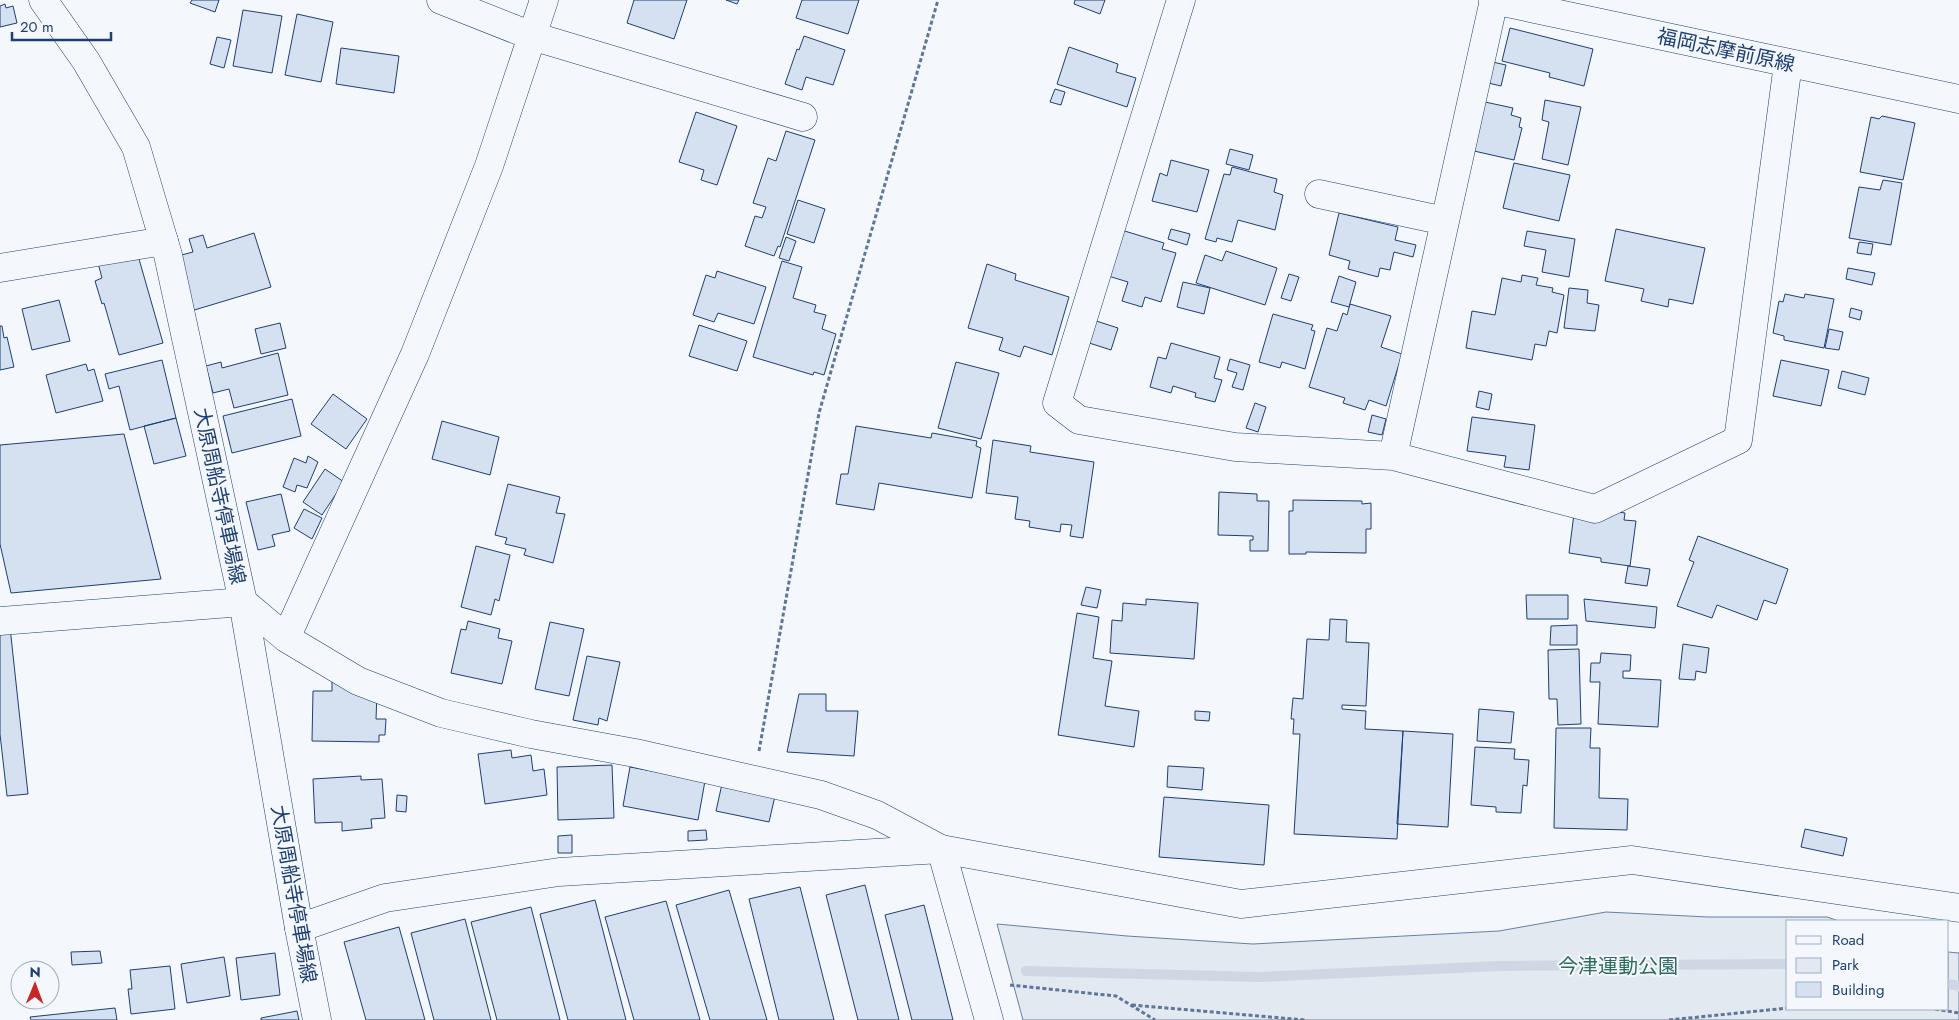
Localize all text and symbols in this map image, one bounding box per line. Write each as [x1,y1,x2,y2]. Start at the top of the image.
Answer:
scale bar [12,10,111,42]
text: 20 m [20,16,54,38]
street label: 福岡志摩前原線 [1654,22,1797,79]
street label: 大原周船寺停車場線 [187,405,252,587]
street label: 大原周船寺停車場線 [264,803,323,985]
legend [1786,920,1949,1010]
text: Road [1832,929,1864,951]
park label: 今津運動公園 [1558,952,1678,981]
text: Park [1832,954,1859,976]
north arrow [10,960,60,1010]
text: N [29,962,41,982]
text: Building [1832,979,1884,1001]

